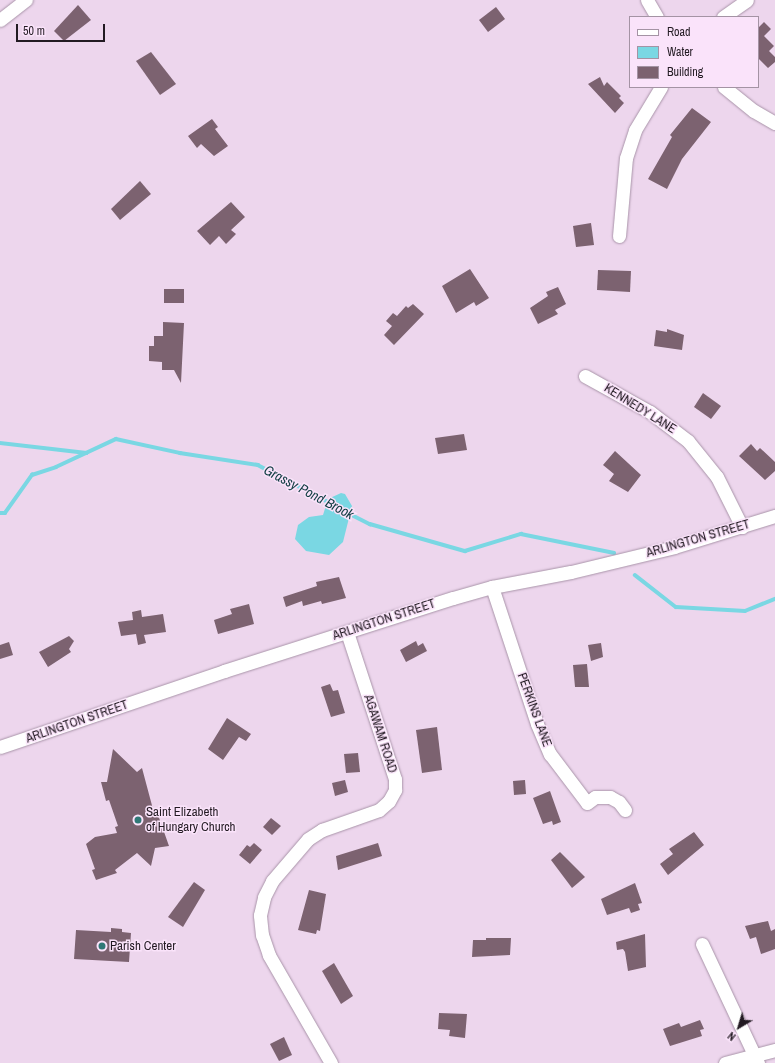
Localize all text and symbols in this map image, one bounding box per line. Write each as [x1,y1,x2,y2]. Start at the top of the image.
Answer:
scale bar [18,16,107,42]
legend [629,16,759,88]
text: 50 m [23,23,45,39]
text: Road [667,24,691,40]
text: Water [667,44,693,60]
text: Building [667,64,703,80]
street label: KENNEDY LANE [601,381,679,437]
water label: Grassy Pond Brook [261,461,357,523]
street label: ARLINGTON STREET [644,517,752,561]
street label: ARLINGTON STREET [331,596,437,644]
street label: PERKINS LANE [513,671,555,749]
street label: AGAWAM ROAD [360,693,400,775]
street label: ARLINGTON STREET [24,697,130,747]
place label: Saint Elizabeth of Hungary Church [146,805,235,836]
marker: Saint Elizabeth of Hungary Church [133,815,143,825]
place label: Parish Center [110,938,176,954]
marker: Parish Center [97,941,107,951]
north arrow [719,1007,759,1047]
text: N [725,1029,738,1044]

